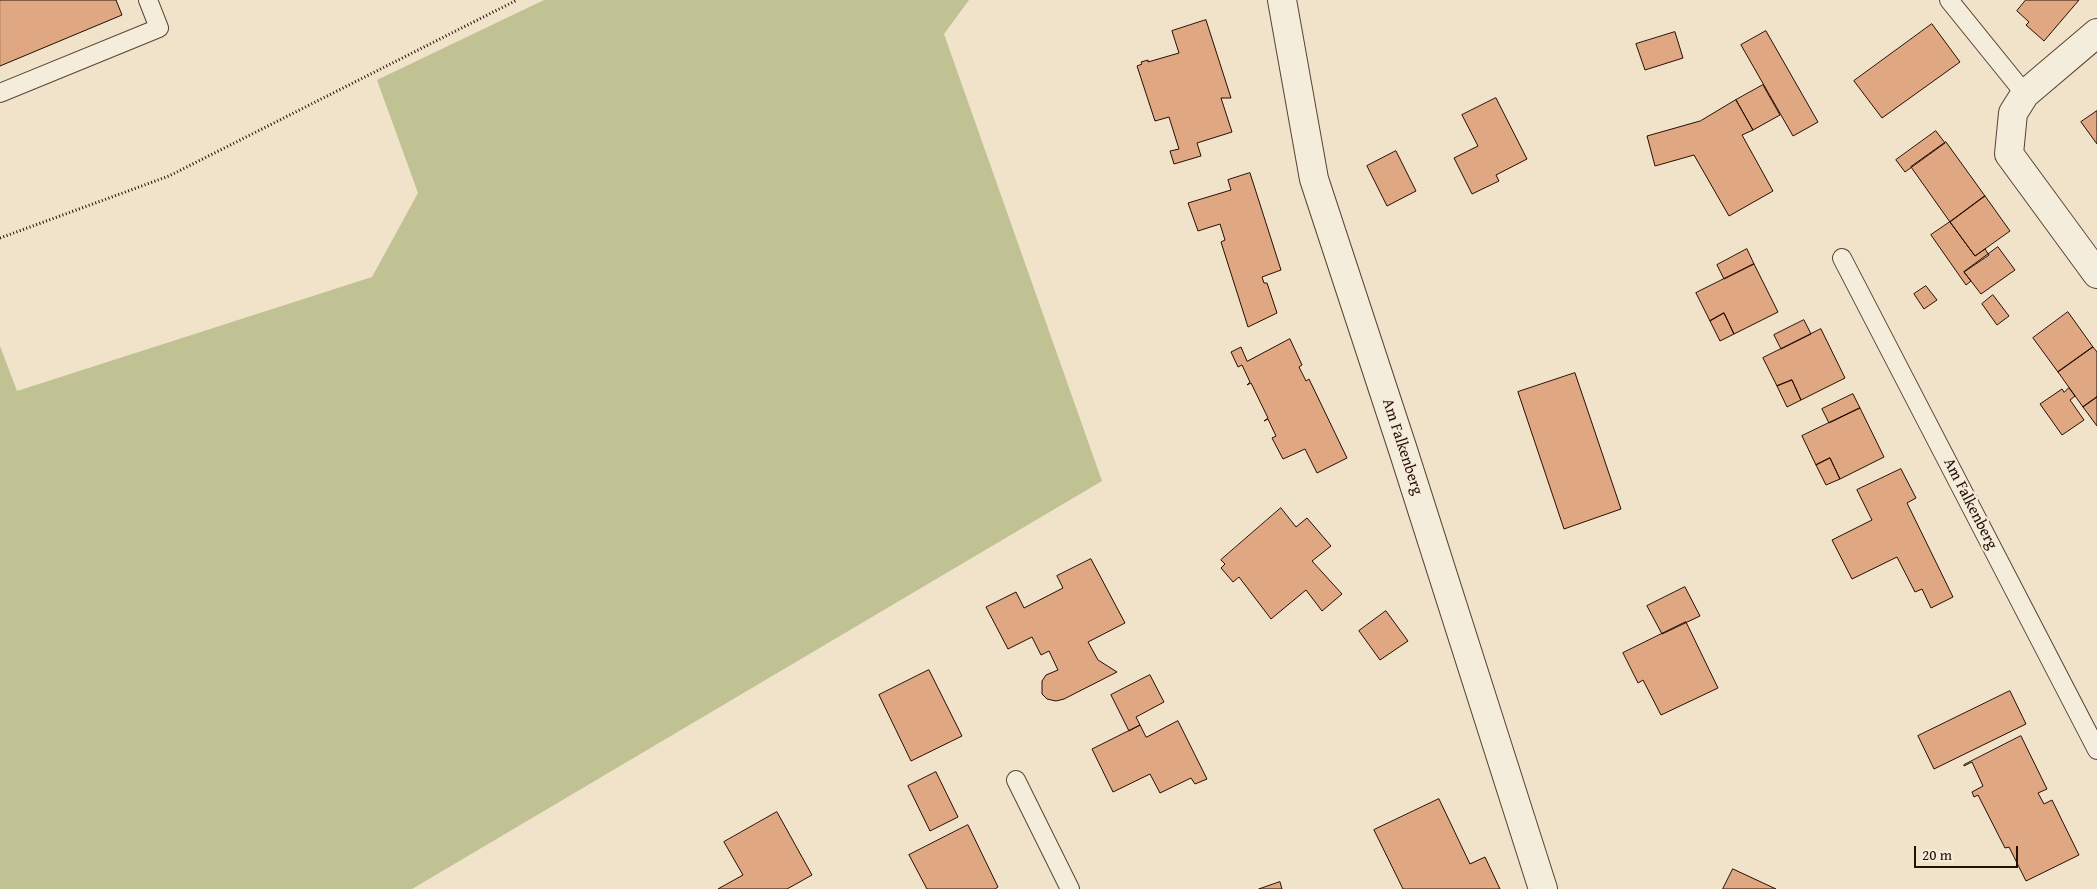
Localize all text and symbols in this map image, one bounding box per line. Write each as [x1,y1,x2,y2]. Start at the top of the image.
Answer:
street label: Am Falkenberg [1377,396,1427,498]
street label: Am Falkenberg [1939,455,2001,553]
scale bar [1917,836,2021,868]
text: 20 m [1922,844,1952,865]

